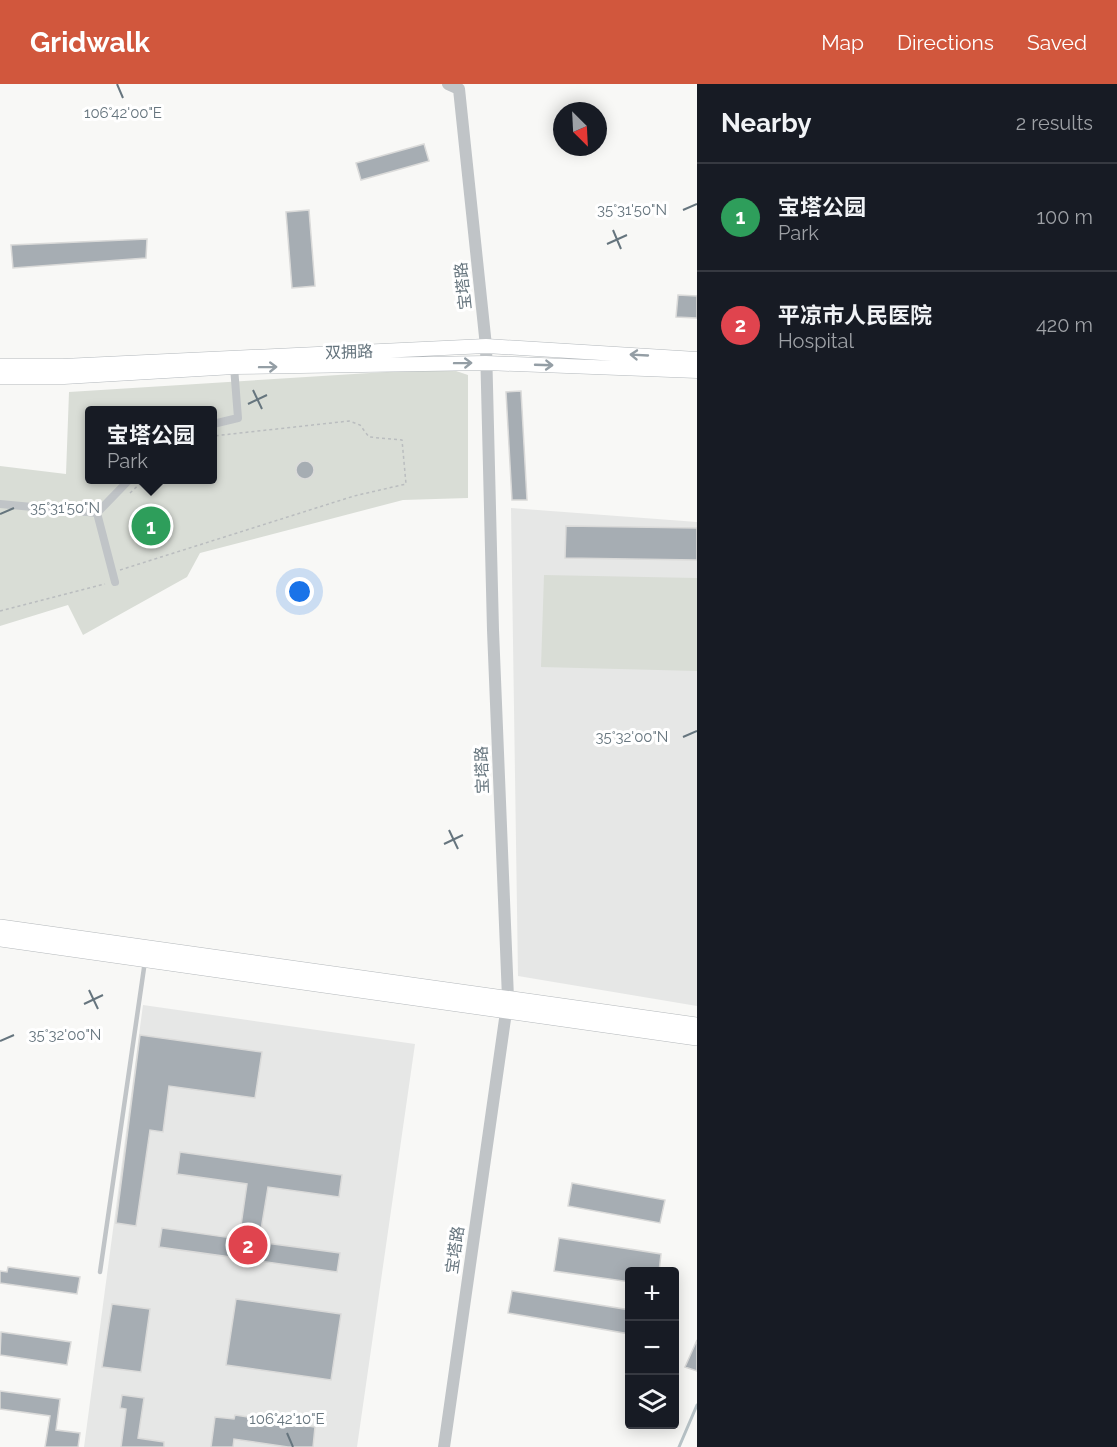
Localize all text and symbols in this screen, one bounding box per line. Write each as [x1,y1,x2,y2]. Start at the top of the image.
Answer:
text: Gridwalk [30,26,150,59]
text: Map [821,30,864,55]
text: Directions [897,30,994,55]
text: Saved [1027,30,1087,55]
north arrow [553,102,607,156]
text: 106°42'00"E [84,104,162,122]
text: Nearby [721,108,811,138]
text: 2 results [1016,111,1093,135]
text: 宝塔公园 [778,194,866,220]
text: 35°31'50"N [597,201,667,219]
text: 1 [736,205,745,229]
text: 100 m [1036,205,1093,229]
text: Park [778,221,819,245]
street label: 宝塔路 [451,261,475,311]
text: 平凉市人民医院 [778,302,932,328]
text: 2 [735,313,746,337]
text: 420 m [1036,313,1093,337]
text: Hospital [778,329,854,353]
street label: 双拥路 [325,342,373,362]
one-way arrow [629,350,649,361]
one-way arrow [453,358,473,369]
one-way arrow [534,360,554,371]
one-way arrow [258,361,278,373]
popup [85,406,217,484]
text: 宝塔公园 [107,422,195,448]
text: Park [107,449,148,473]
text: 35°31'50"N [30,499,100,517]
pin: 1 [132,504,170,548]
your location [285,577,314,606]
text: 35°32'00"N [596,728,668,746]
street label: 宝塔路 [472,746,492,794]
text: 35°32'00"N [29,1026,101,1044]
pin: 2 [228,1222,268,1268]
street label: 宝塔路 [442,1225,468,1275]
map controls [625,1267,679,1429]
button: + [625,1267,679,1321]
button: − [625,1321,679,1375]
button: layers [625,1375,679,1429]
text: 106°42'10"E [249,1410,325,1428]

